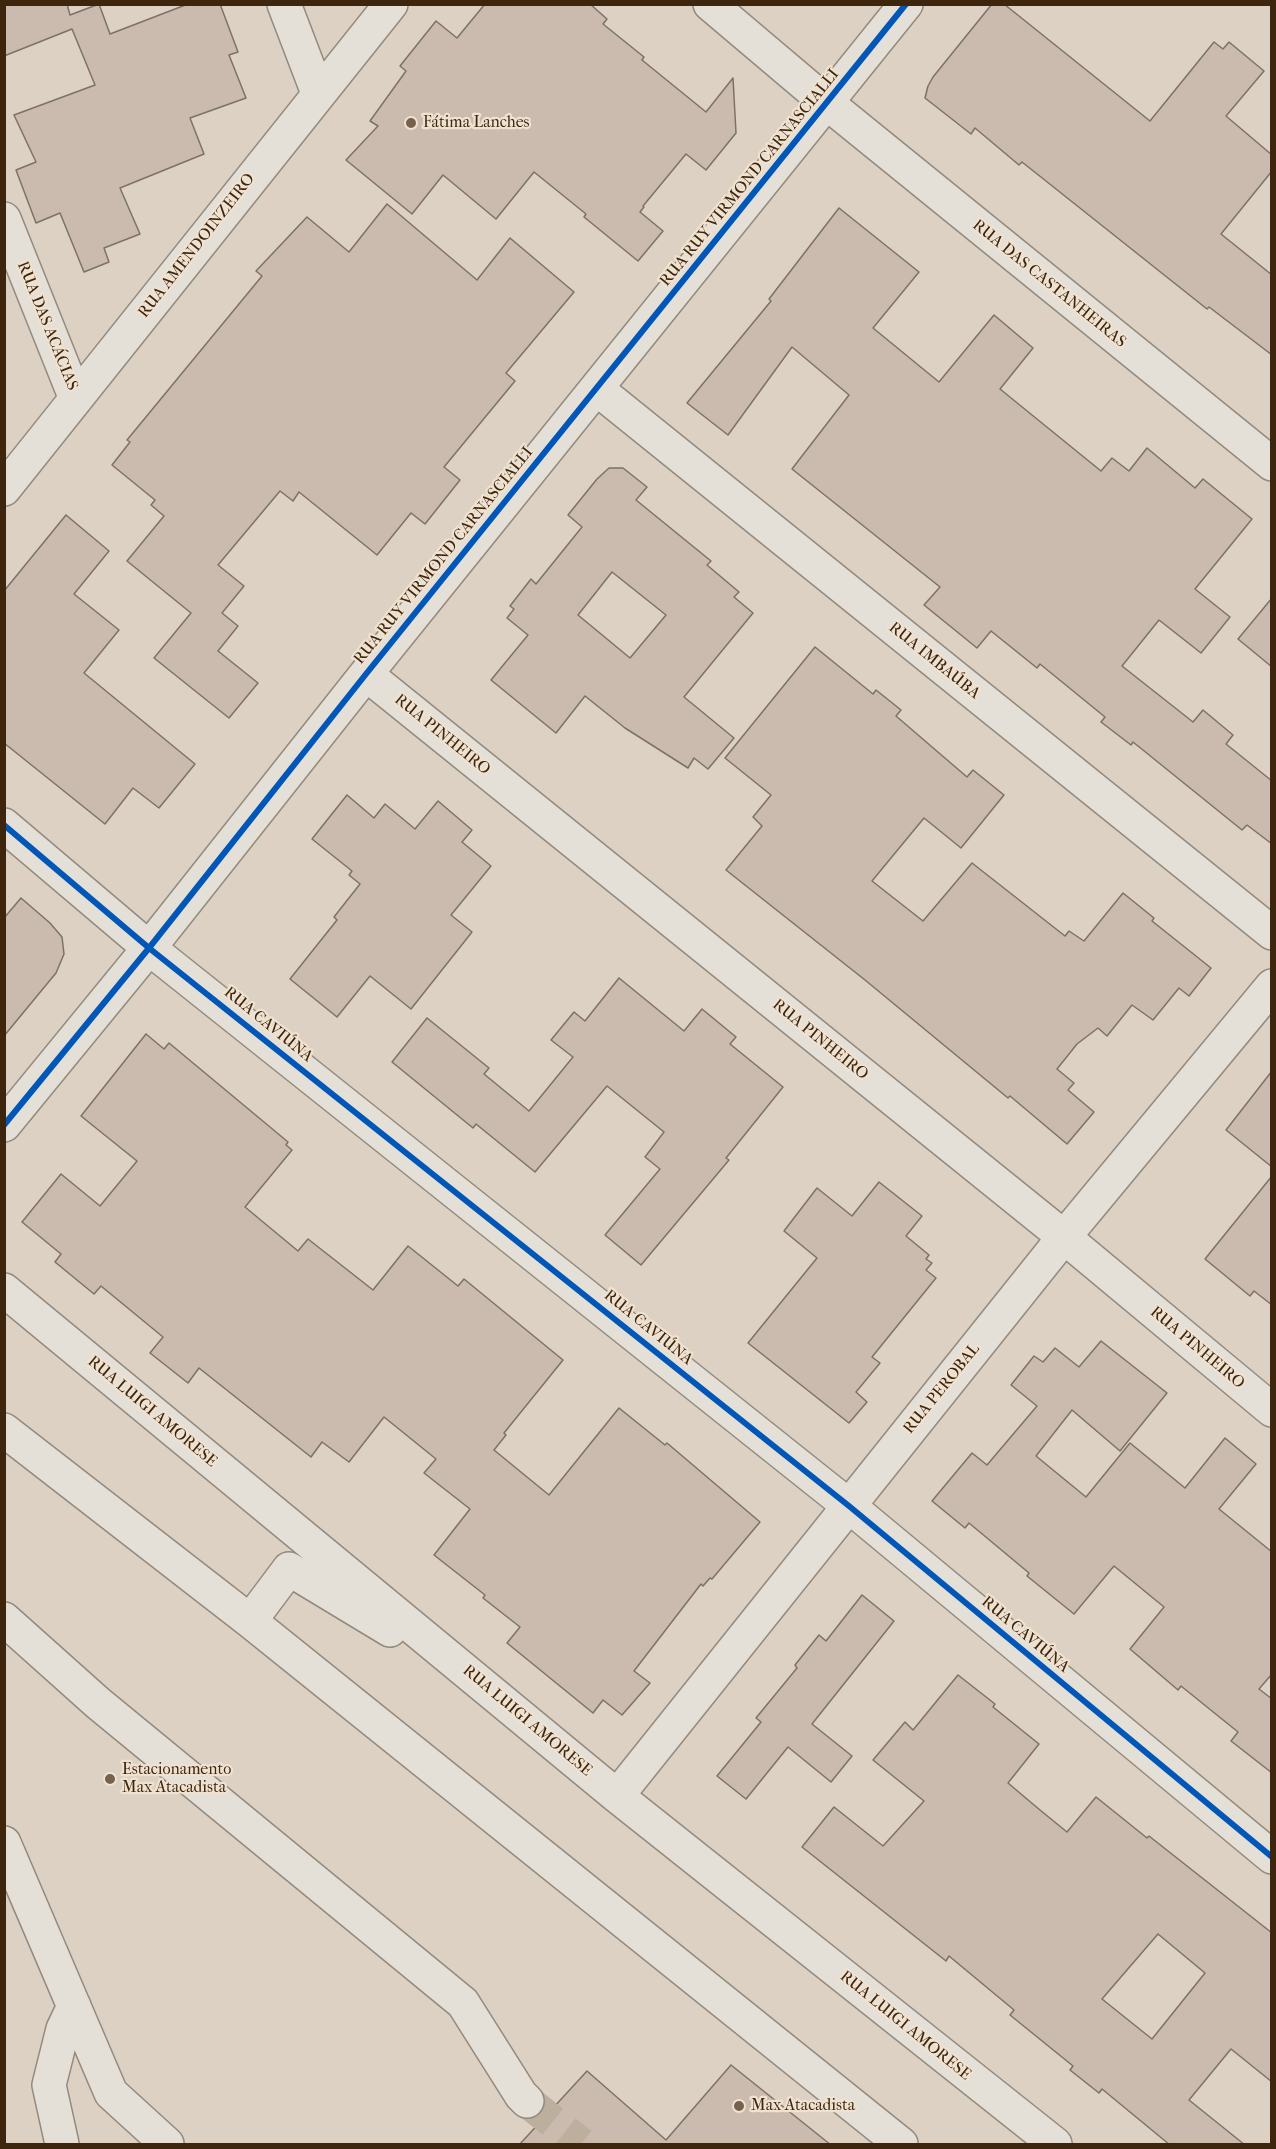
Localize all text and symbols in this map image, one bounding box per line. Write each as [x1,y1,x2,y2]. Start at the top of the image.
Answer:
street label: RUA RUY VIRMOND CARNASCIALLI [656,65,844,291]
place label: Fátima Lanches [423,113,529,133]
marker: Fátima Lanches [404,116,418,130]
street label: RUA AMENDOINZEIRO [135,170,259,322]
street label: RUA DAS CASTANHEIRAS [968,216,1130,352]
street label: RUA DAS ACÁCIAS [12,259,82,393]
street label: RUA RUY VIRMOND CARNASCIALLI [350,443,538,669]
street label: RUA IMBAÚBA [885,618,983,704]
street label: RUA PINHEIRO [390,691,494,779]
street label: RUA CAVIÚNA [220,983,316,1067]
street label: RUA PINHEIRO [768,996,872,1084]
street label: RUA CAVIÚNA [600,1286,696,1370]
street label: RUA PINHEIRO [1146,1303,1248,1393]
street label: RUA PEROBAL [900,1340,984,1438]
street label: RUA LUIGI AMORESE [83,1352,221,1472]
street label: RUA CAVIÚNA [977,1593,1073,1677]
street label: RUA LUIGI AMORESE [458,1661,596,1781]
place label: Estacionamento Max Atacadista [122,1760,231,1798]
marker: Estacionamento Max Atacadista [103,1772,117,1786]
street label: RUA LUIGI AMORESE [836,1967,974,2085]
place label: Max Atacadista [751,2096,855,2116]
marker: Max Atacadista [732,2099,746,2113]

